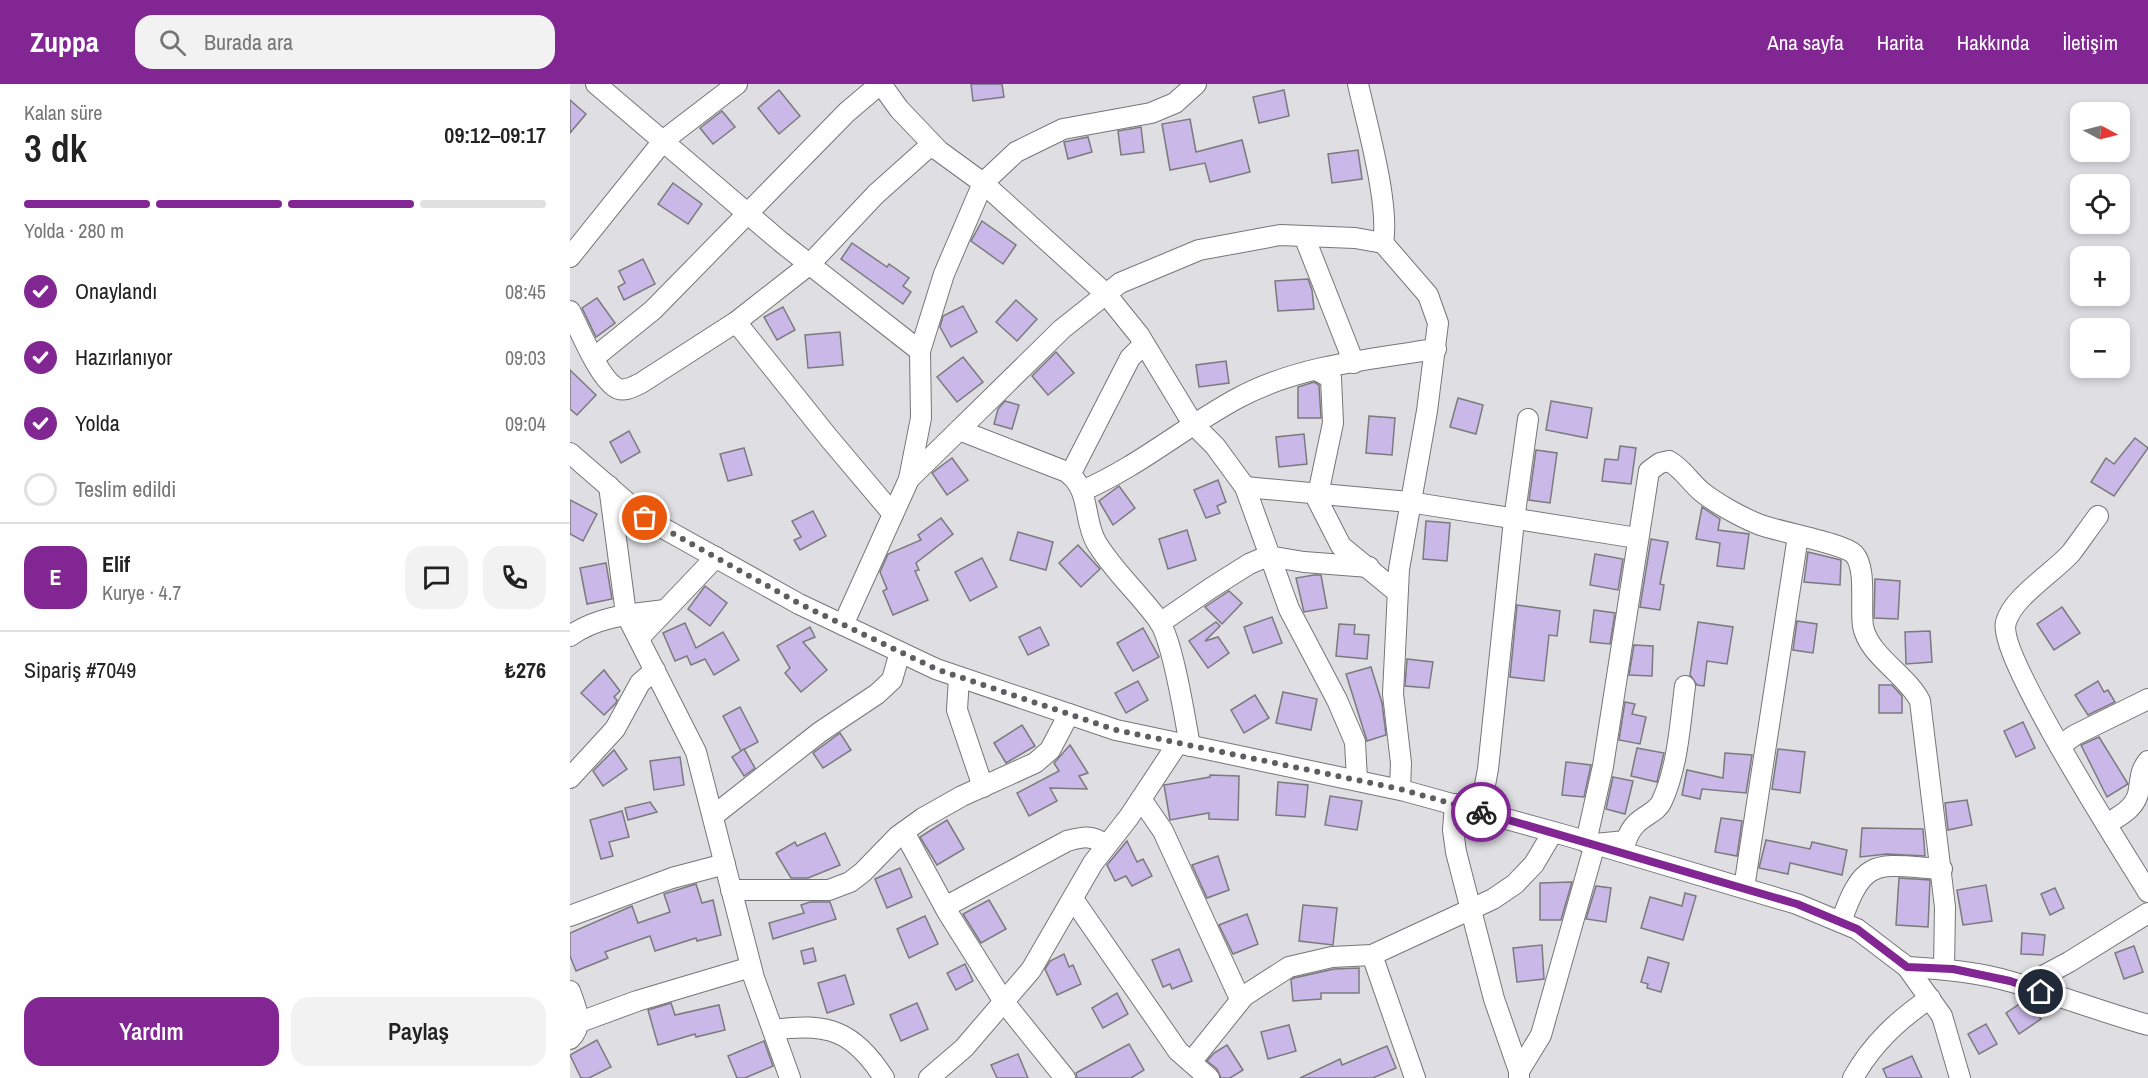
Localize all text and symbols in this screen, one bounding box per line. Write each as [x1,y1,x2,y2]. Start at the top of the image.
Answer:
search box [135,15,555,69]
text: Zuppa [30,23,99,61]
icon: search [156,26,189,59]
text: Burada ara [204,27,293,57]
text: Ana sayfa [1767,28,1844,57]
text: Harita [1877,28,1924,57]
text: Hakkında [1957,28,2029,57]
text: İletişim [2062,28,2118,57]
text: Kalan süre [24,99,102,126]
north arrow [2070,102,2130,162]
map controls [2070,102,2130,378]
text: 09:12–09:17 [444,120,546,150]
text: 3 dk [24,122,87,174]
button: locate [2070,174,2130,234]
text: Yolda · 280 m [24,217,124,244]
button: + [2070,246,2130,306]
icon: check [24,275,57,308]
text: Onaylandı [75,276,157,306]
text: 08:45 [505,278,546,305]
button: − [2070,318,2130,378]
icon: check [24,341,57,374]
text: Hazırlanıyor [75,342,172,372]
text: 09:03 [505,344,546,371]
icon: check [24,407,57,440]
text: Yolda [75,408,120,438]
text: 09:04 [505,410,546,437]
text: Teslim edildi [75,474,176,504]
pin [619,492,670,543]
icon: bag [628,501,661,534]
button: chat [405,546,468,609]
button: phone [483,546,546,609]
text: Elif [102,549,130,579]
text: E [49,562,62,592]
text: Kurye · 4.7 [102,579,181,606]
text: Sipariş #7049 [24,655,136,685]
text: ₺276 [505,655,546,685]
courier [1451,782,1511,842]
icon: bike [1465,796,1498,829]
pin [2015,966,2066,1017]
icon: home [2024,975,2057,1008]
button: Yardım [24,997,279,1066]
button: Paylaş [291,997,546,1066]

